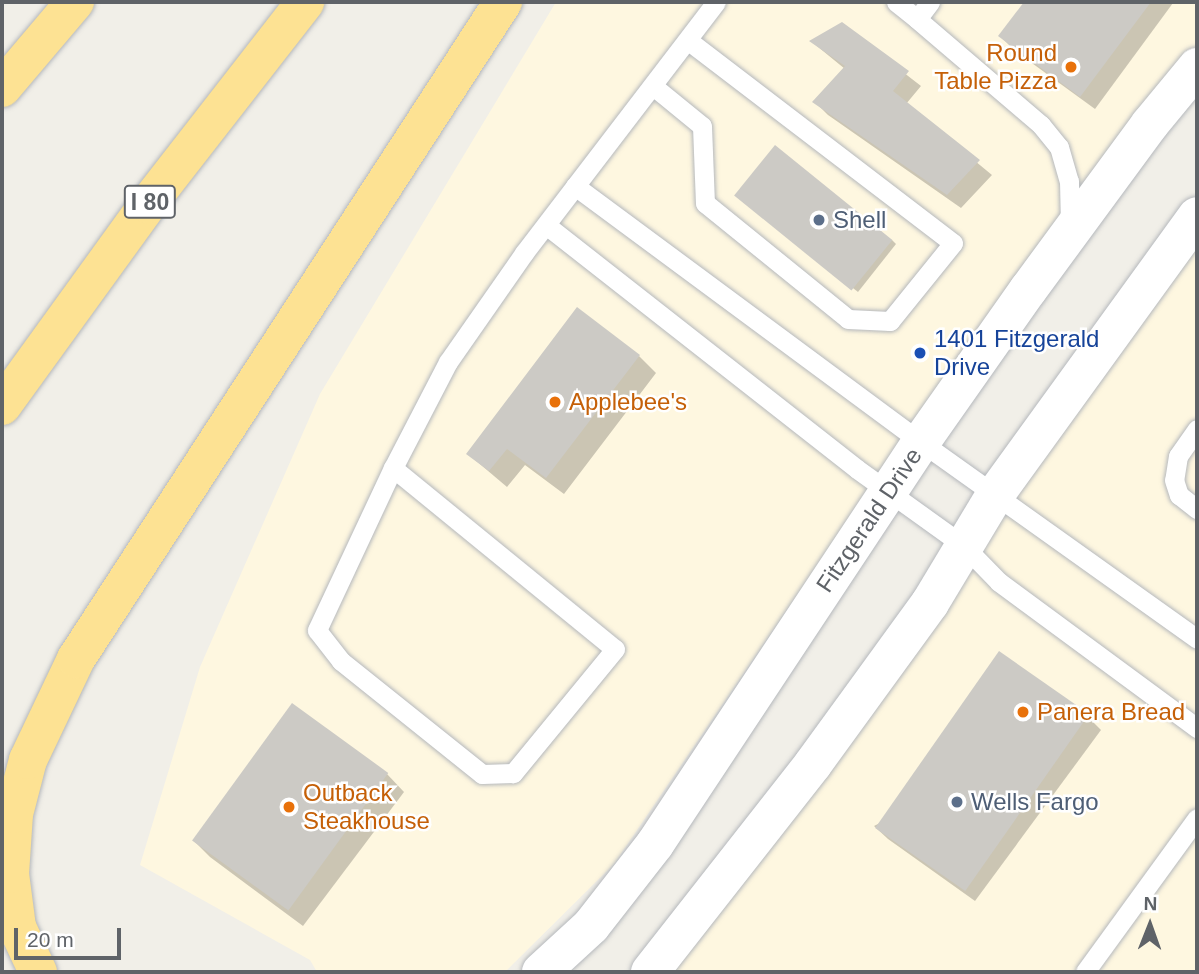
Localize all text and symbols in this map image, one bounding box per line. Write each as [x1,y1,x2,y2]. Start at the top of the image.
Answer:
place label: Round Table Pizza [934,39,1057,95]
marker: Round Table Pizza [1063,59,1079,75]
road number: I 80 [124,182,176,222]
place label: Shell [833,206,886,234]
marker: Shell [811,212,827,228]
place label: 1401 Fitzgerald Drive [934,325,1099,381]
marker: 1401 Fitzgerald Drive [912,345,928,361]
place label: Applebee's [569,388,687,416]
marker: Applebee's [547,394,563,410]
street label: Fitzgerald Drive [810,442,928,598]
place label: Panera Bread [1037,698,1185,726]
marker: Panera Bread [1015,704,1031,720]
place label: Outback Steakhouse [303,779,430,835]
place label: Wells Fargo [971,788,1099,816]
marker: Wells Fargo [949,794,965,810]
marker: Outback Steakhouse [281,799,297,815]
north arrow [1115,890,1185,960]
text: N [1143,893,1157,914]
scale bar [18,914,124,958]
text: 20 m [27,928,74,951]

